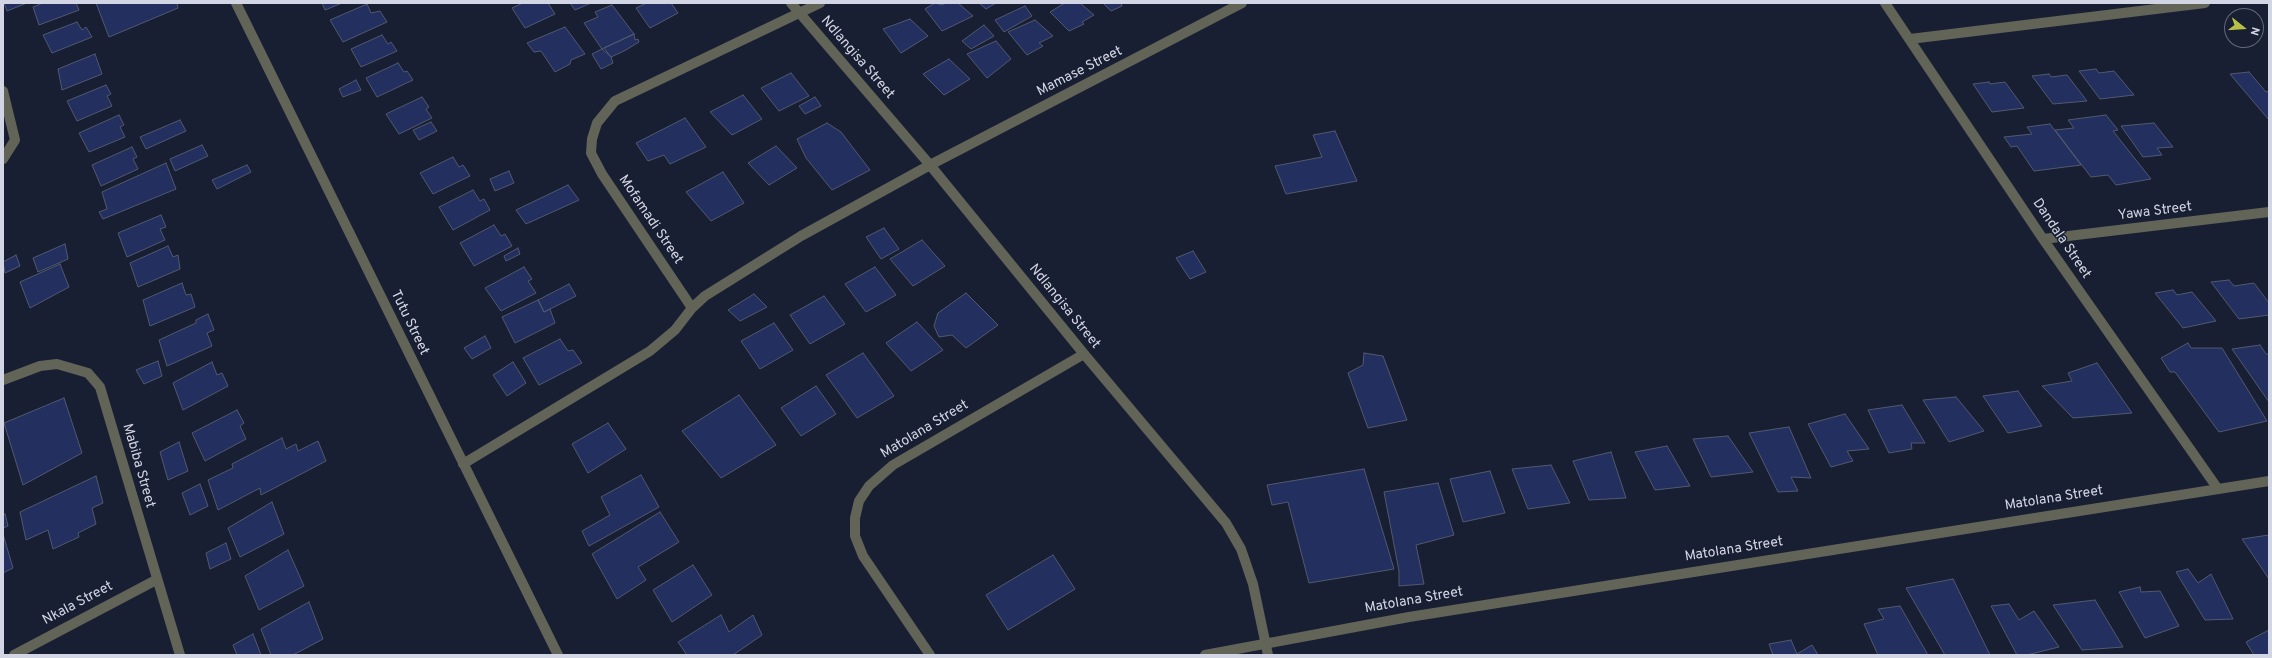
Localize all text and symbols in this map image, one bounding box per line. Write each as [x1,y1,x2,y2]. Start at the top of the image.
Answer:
north arrow [2224,8,2264,48]
street label: Ndlangisa Street [816,13,898,103]
text: N [2247,25,2262,37]
street label: Mamase Street [1035,43,1125,101]
street label: Mofamadi Street [614,172,686,268]
street label: Dandala Street [2028,196,2094,282]
street label: Yawa Street [2117,199,2193,225]
street label: Ndlangisa Street [1025,261,1103,353]
street label: Tutu Street [386,288,432,358]
street label: Matolana Street [878,397,972,463]
street label: Mabiba Street [118,422,158,510]
street label: Matolana Street [2004,483,2104,515]
street label: Matolana Street [1684,534,1784,566]
street label: Nkala Street [40,578,116,630]
street label: Matolana Street [1364,584,1464,618]

